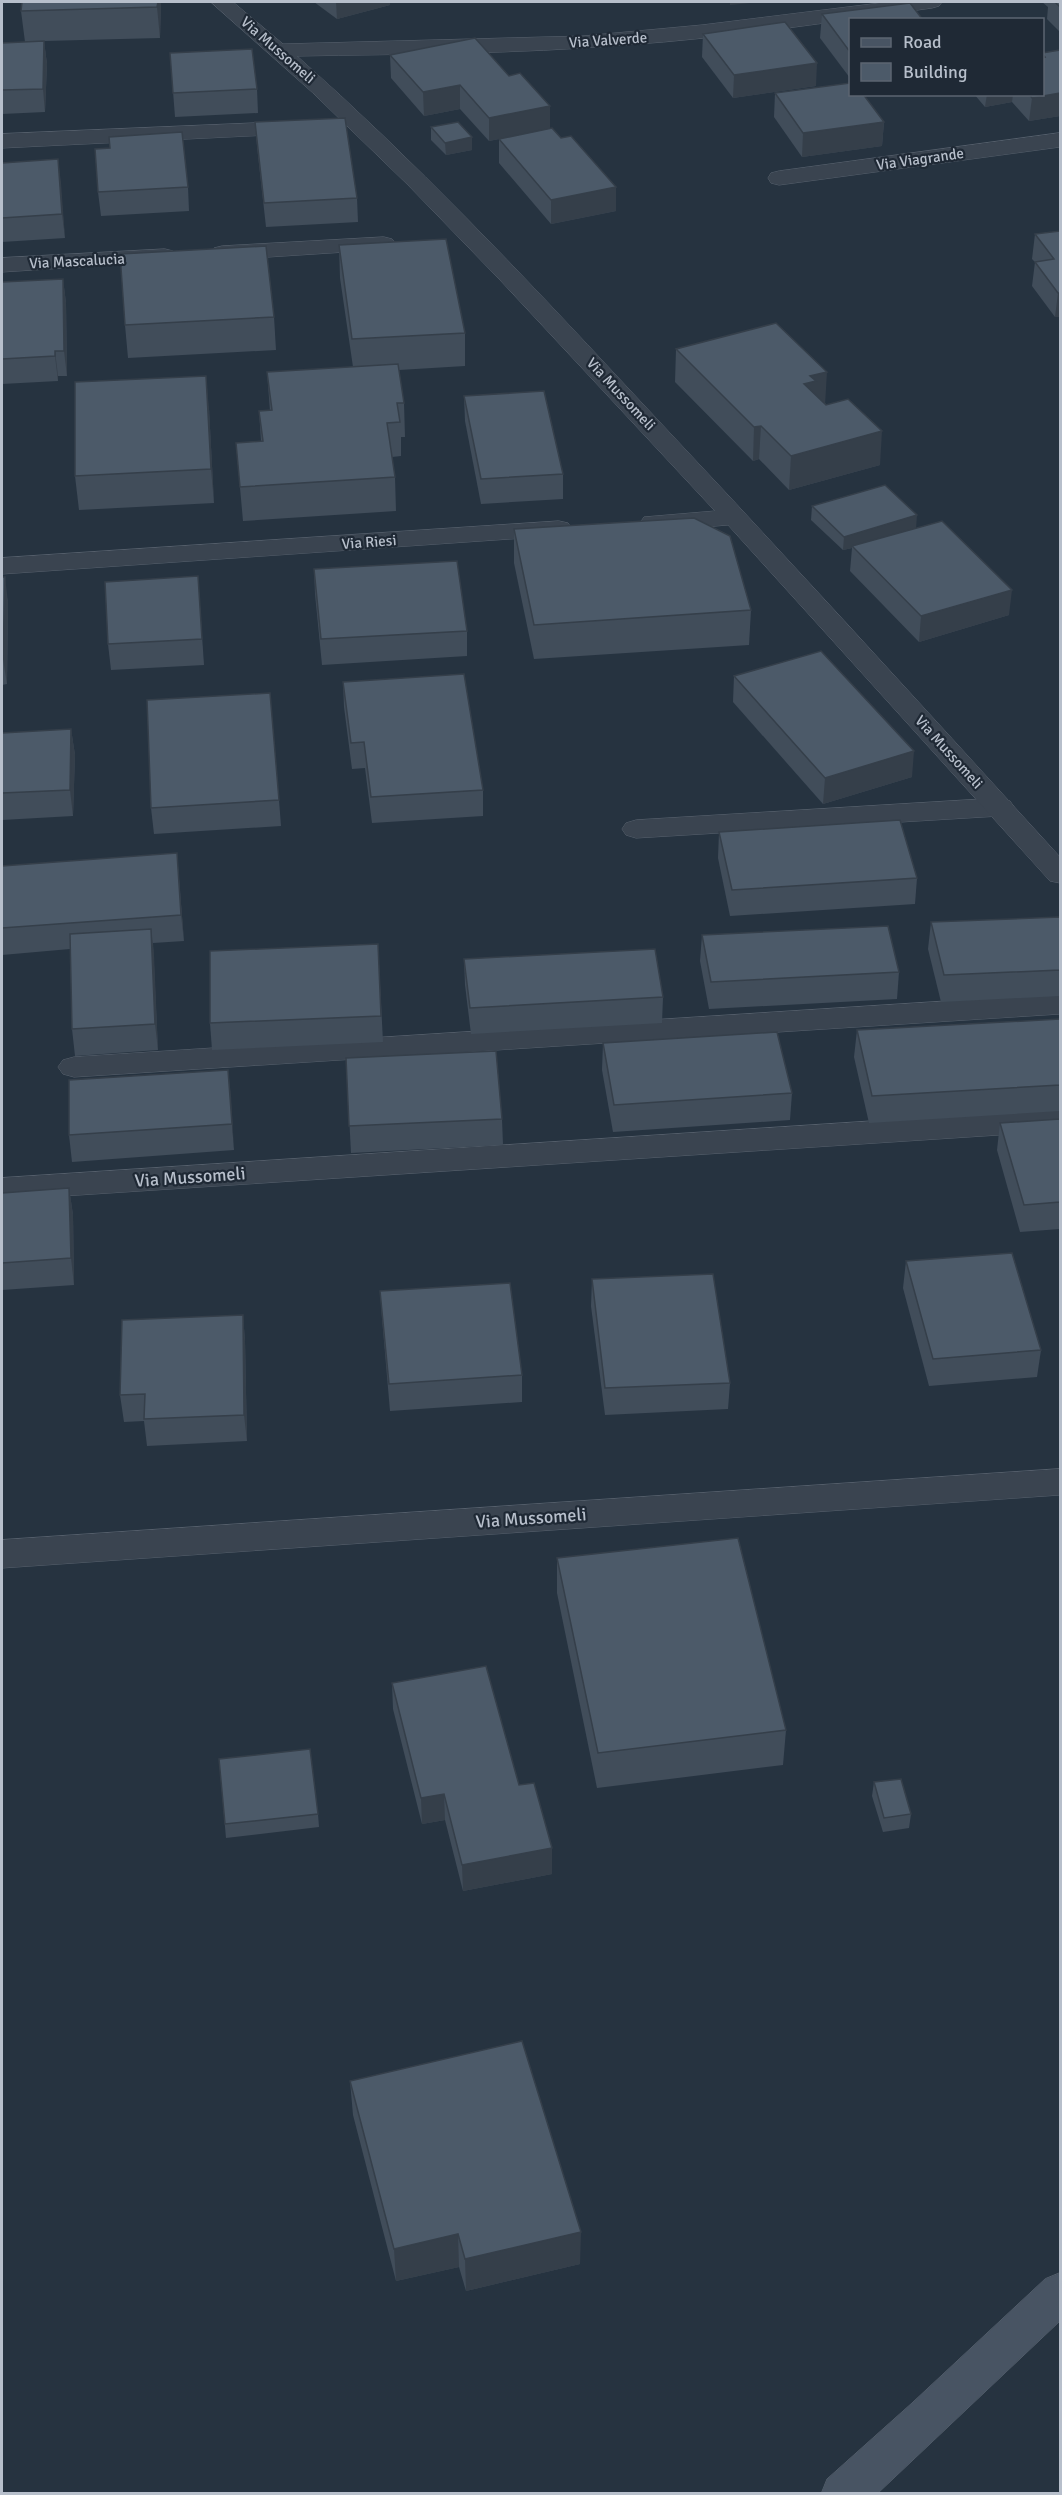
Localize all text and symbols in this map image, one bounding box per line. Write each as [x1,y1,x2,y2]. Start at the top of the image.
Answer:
street label: Via Mussomeli [237,13,319,87]
legend [849,18,1044,96]
street label: Via Valverde [568,28,648,52]
text: Road [903,31,942,53]
text: Building [903,61,967,83]
street label: Via Viagrande [875,144,965,174]
street label: Via Mascalucia [29,250,125,272]
street label: Via Mussomeli [583,354,659,434]
street label: Via Riesi [341,531,397,553]
street label: Via Mussomeli [911,712,987,792]
street label: Via Mussomeli [134,1162,246,1192]
street label: Via Mussomeli [475,1503,587,1533]

